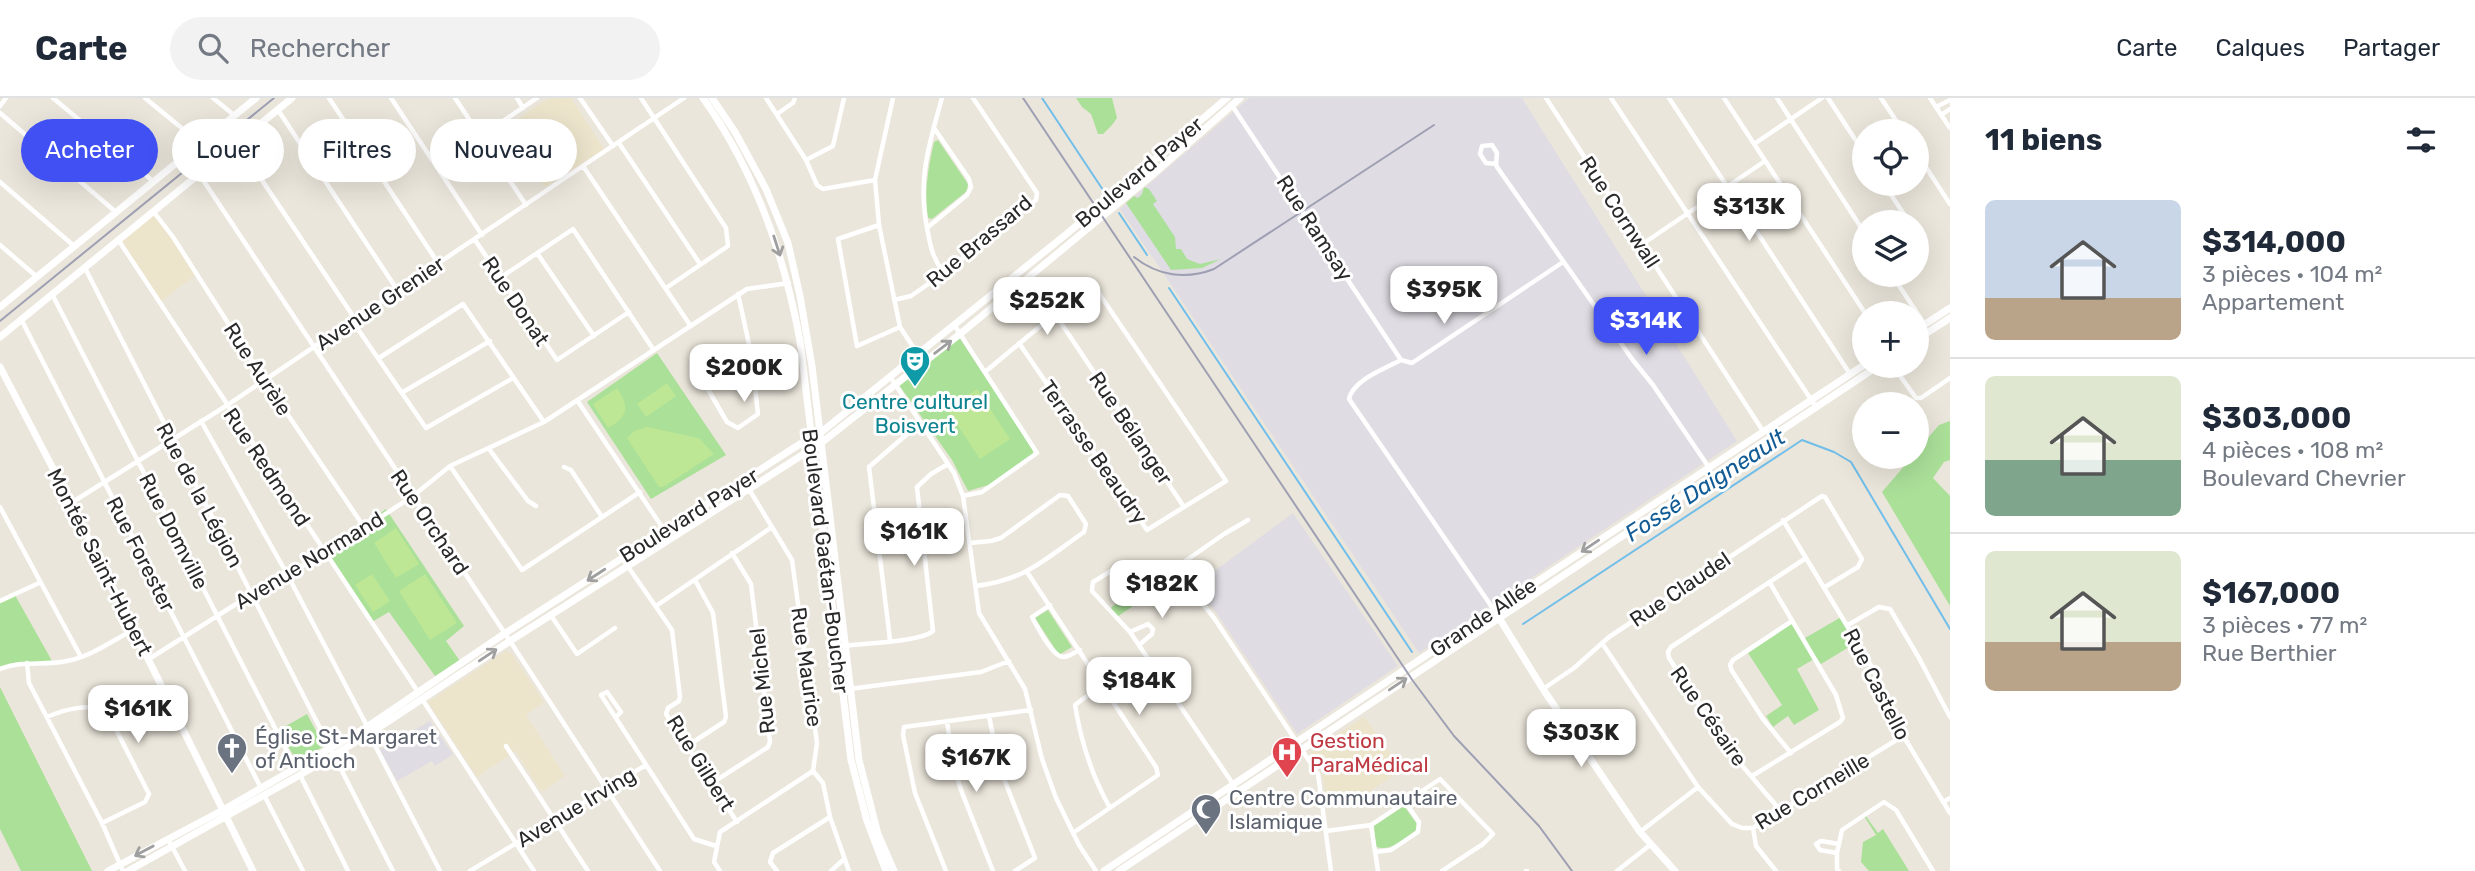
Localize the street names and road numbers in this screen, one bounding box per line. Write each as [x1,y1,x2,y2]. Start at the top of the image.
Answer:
street label: Boulevard Payer [1070,111,1208,233]
street label: Rue Cornwall [1575,151,1665,273]
street label: Rue Ramsay [1272,170,1359,286]
street label: Rue Brassard [921,190,1037,292]
street label: Avenue Grenier [311,251,449,355]
street label: Rue Donat [477,252,555,350]
street label: Rue Aurèle [219,318,297,420]
street label: Rue Bélanger [1084,367,1178,489]
street label: Terrasse Beaudry [1035,375,1153,529]
street label: Rue Redmond [218,403,316,531]
street label: Rue de la Légion [151,418,249,572]
street label: Boulevard Gaétan-Boucher [797,427,855,695]
street label: Boulevard Payer [615,462,763,568]
street label: Montée Saint-Hubert [42,464,158,660]
street label: Rue Orchard [386,465,474,579]
street label: Rue Domville [134,469,214,593]
street label: Rue Forester [101,492,181,616]
street label: Avenue Normand [230,506,388,614]
street label: Rue Claudel [1625,546,1735,632]
street label: Grande Allée [1425,572,1541,662]
street label: Rue Maurice [786,606,828,728]
street label: Rue Castello [1838,624,1916,744]
street label: Rue Michel [744,627,780,735]
street label: Rue Césaire [1666,661,1752,771]
street label: Rue Gilbert [662,710,740,816]
street label: Rue Corneille [1750,747,1874,835]
street label: Avenue Irving [512,762,640,852]

